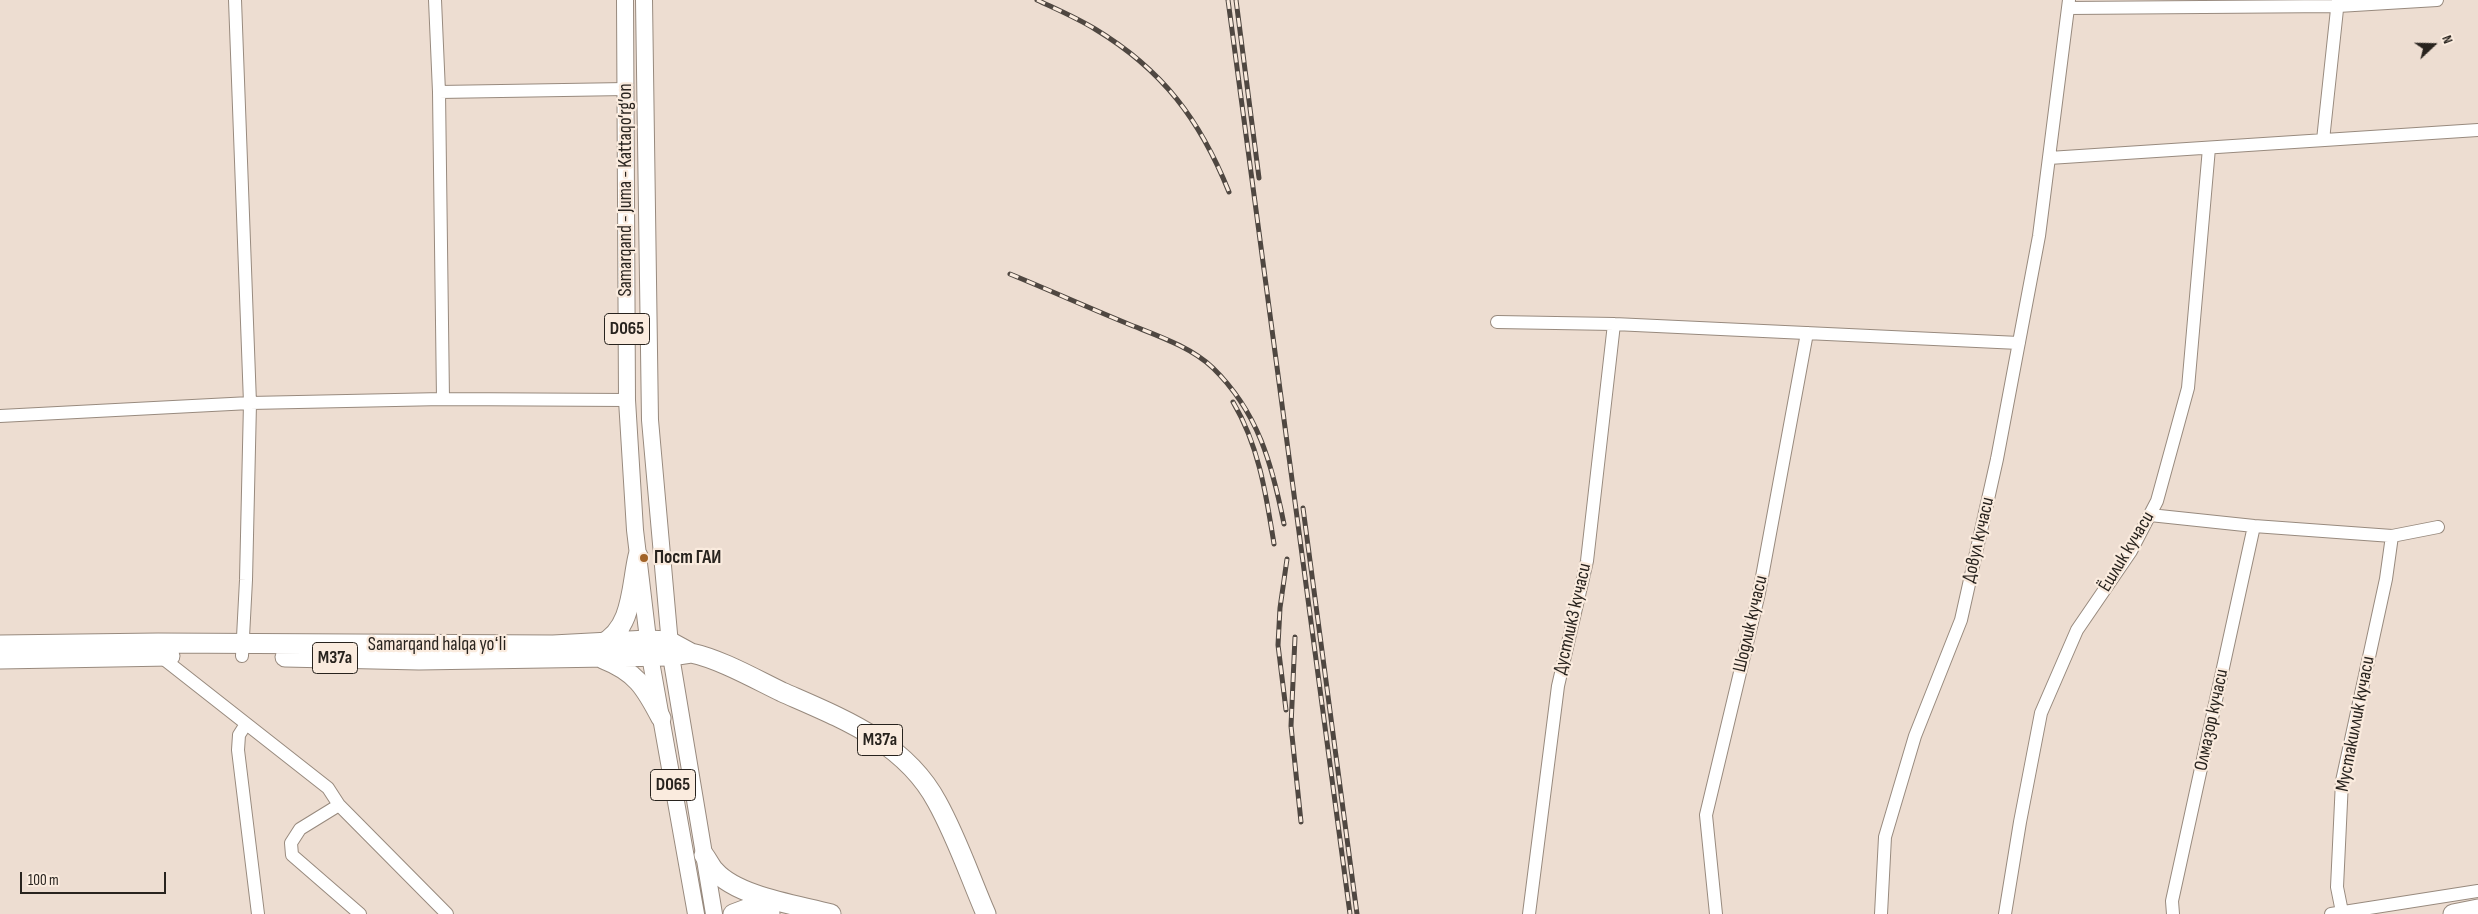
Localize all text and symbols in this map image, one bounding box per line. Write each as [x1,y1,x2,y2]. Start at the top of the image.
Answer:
north arrow [2408,20,2458,70]
text: N [2438,33,2457,46]
street label: Samarqand - Juma - Kattaqo‘rg‘on [615,83,637,297]
road number: D065 [604,314,650,344]
street label: Довул кучаси [1958,495,2000,585]
street label: Ёшлик кучаси [2094,508,2160,596]
place label: Пост ГАИ [654,547,721,569]
marker: Пост ГАИ [638,552,650,564]
street label: Дустлик3 кучаси [1549,561,1597,677]
street label: Шодлик кучаси [1729,573,1773,675]
street label: Samarqand halqa yoʻli [368,634,506,656]
road number: M37a [312,642,358,674]
street label: Мустакиллик кучаси [2332,654,2380,794]
street label: Олмазор кучаси [2190,667,2234,773]
road number: M37a [858,724,902,756]
road number: D065 [650,770,696,800]
scale bar [22,862,169,894]
text: 100 m [28,871,59,890]

